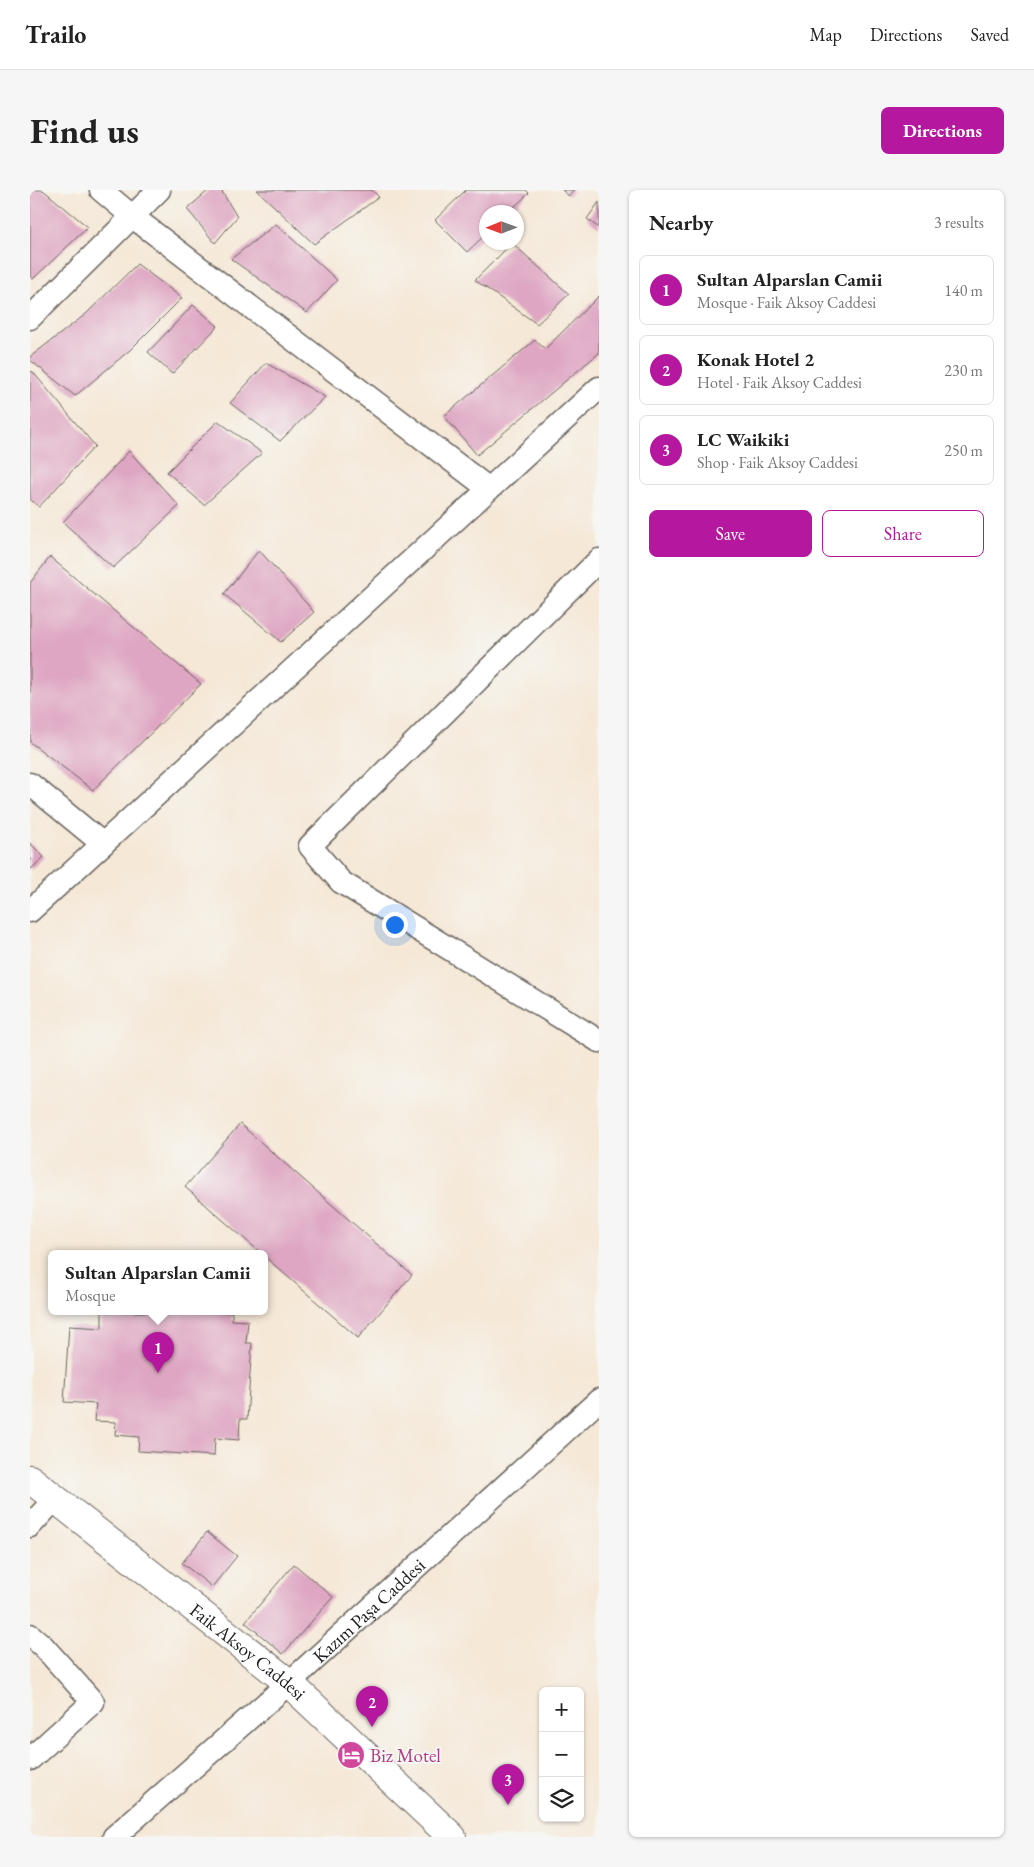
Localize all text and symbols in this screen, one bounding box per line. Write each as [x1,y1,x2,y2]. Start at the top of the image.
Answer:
text: Trailo [25,19,86,50]
text: Map [810,23,842,46]
text: Directions [870,23,942,46]
text: Saved [970,23,1009,46]
button: Directions [881,107,1004,154]
text: Find us [30,108,139,153]
north arrow [479,205,524,250]
text: Nearby [649,209,713,236]
text: 3 results [934,212,984,233]
text: Sultan Alparslan Camii [697,267,882,292]
text: 1 [662,280,670,301]
text: 140 m [944,280,983,301]
text: Mosque · Faik Aksoy Caddesi [697,292,876,313]
text: Konak Hotel 2 [697,347,814,372]
text: 2 [662,360,670,381]
text: 230 m [944,360,983,381]
text: Hotel · Faik Aksoy Caddesi [697,372,862,393]
text: LC Waikiki [697,427,789,452]
text: 3 [662,440,670,461]
text: 250 m [944,440,983,461]
text: Shop · Faik Aksoy Caddesi [697,452,858,473]
button: Save [649,510,812,557]
button: Share [822,510,984,557]
your location [382,912,408,938]
popup [48,1250,268,1315]
text: Sultan Alparslan Camii [65,1260,251,1285]
text: Mosque [65,1285,116,1306]
pin: 1 [142,1332,174,1373]
street label: Kazım Paşa Caddesi [307,1553,431,1668]
street label: Faik Aksoy Caddesi [185,1598,312,1706]
pin: 2 [356,1686,388,1727]
map controls [539,1687,584,1822]
button: + [539,1687,584,1732]
button: − [539,1732,584,1777]
hotel icon: Biz Motel [336,1740,366,1770]
place label: Biz Motel [370,1743,441,1768]
pin: 3 [492,1764,524,1805]
button: layers [539,1777,584,1822]

